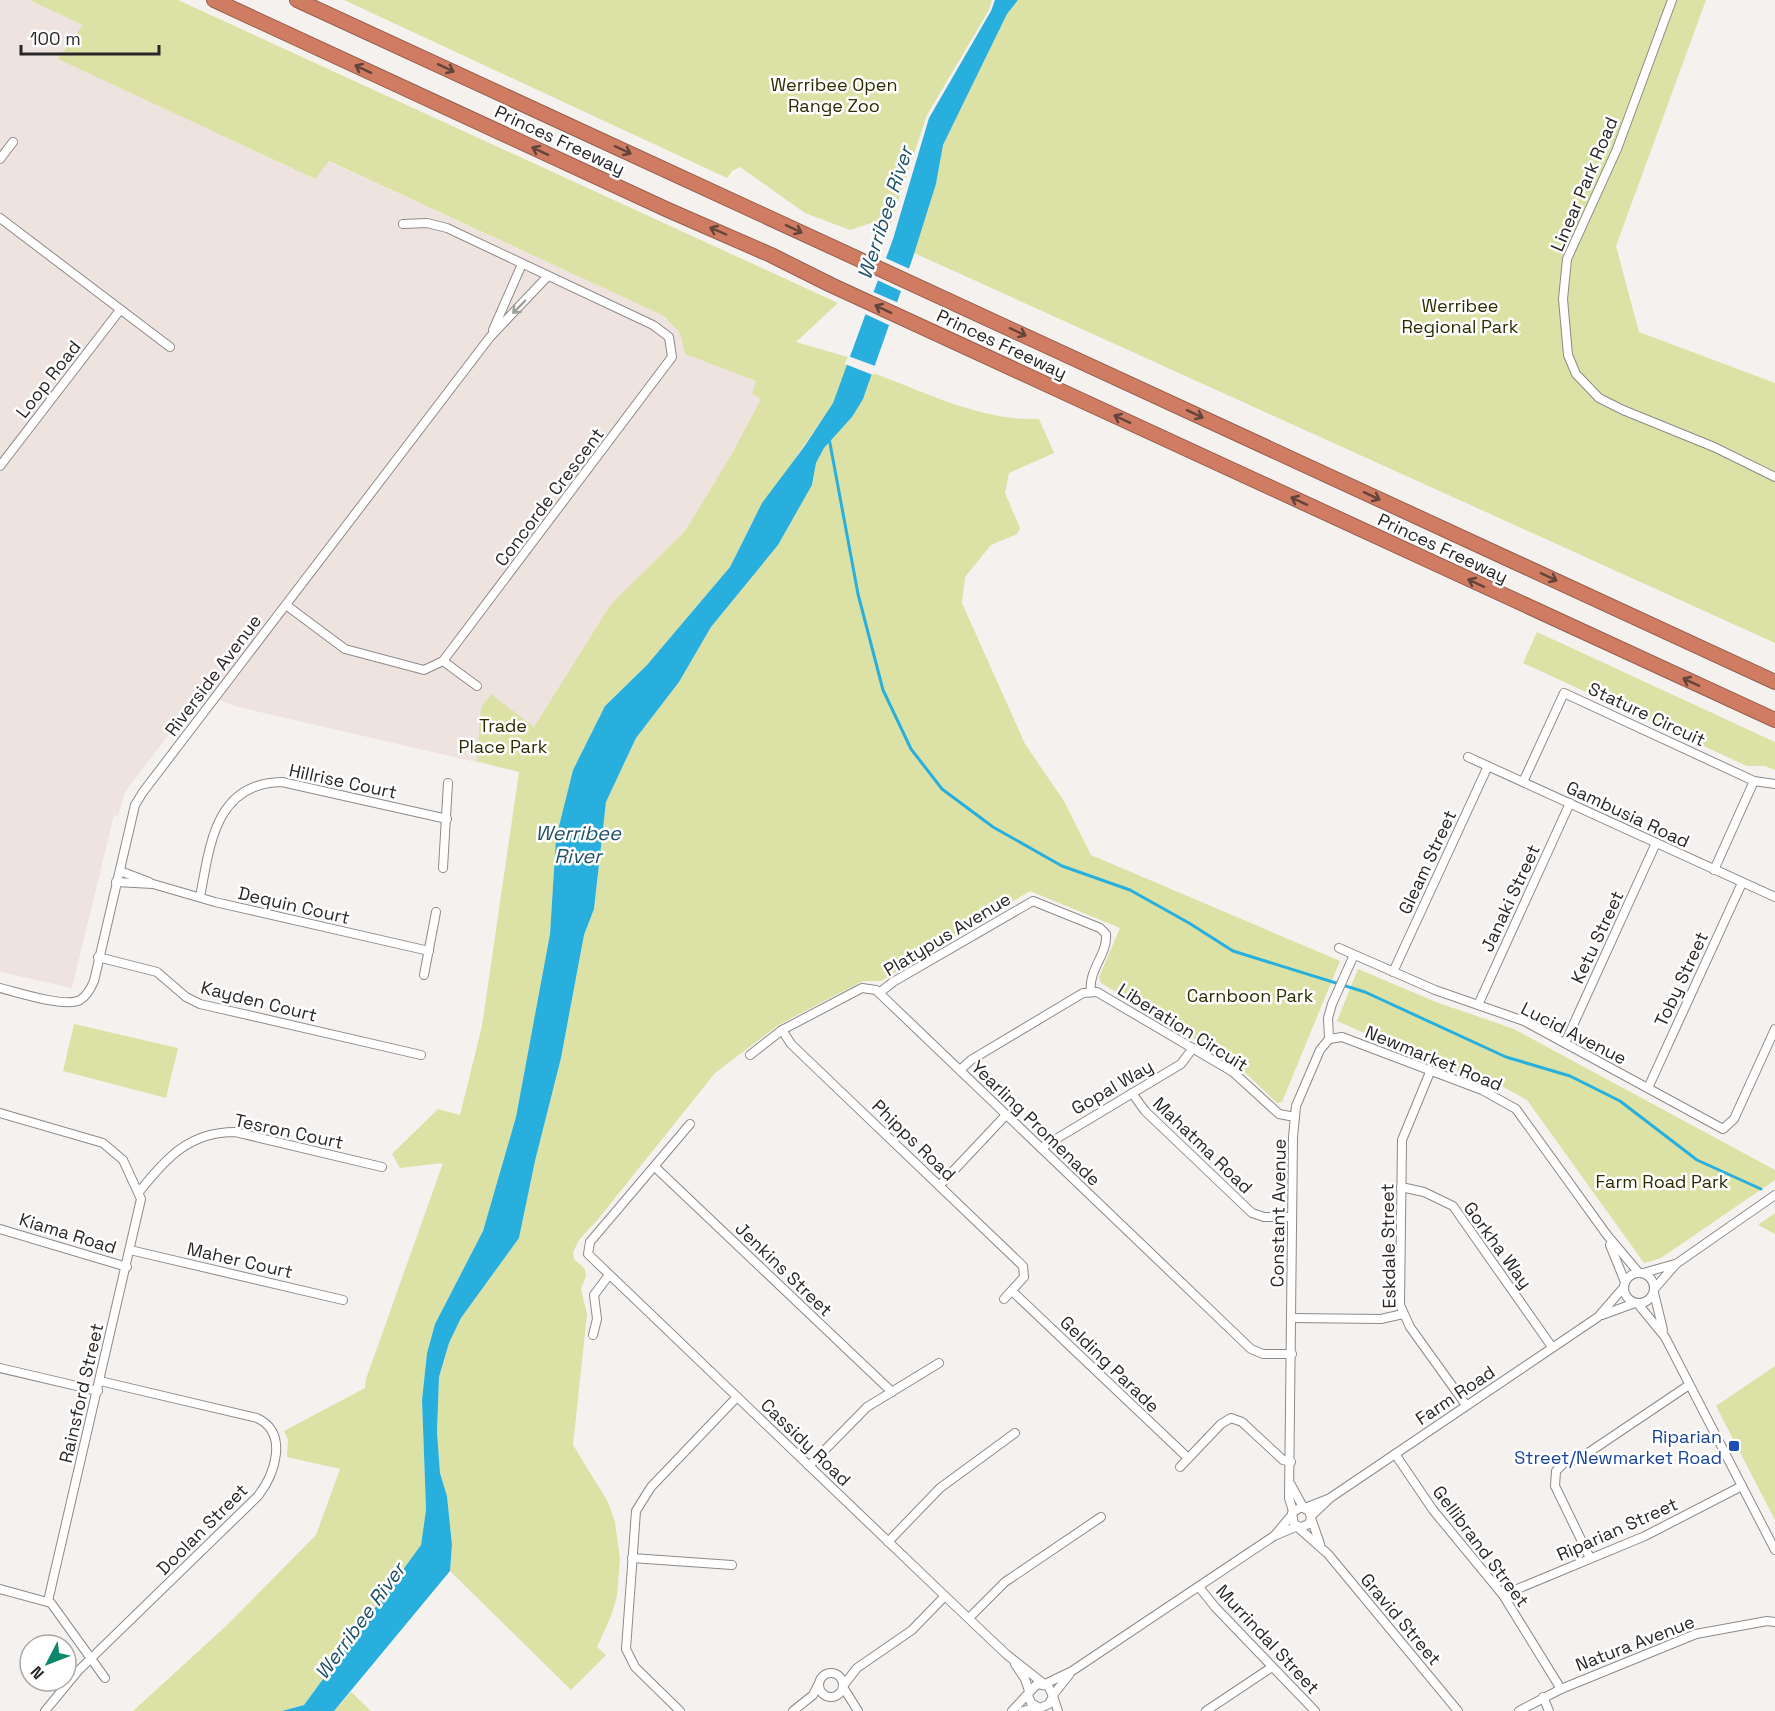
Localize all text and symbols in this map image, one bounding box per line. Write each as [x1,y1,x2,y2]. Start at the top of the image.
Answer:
scale bar [21,18,159,56]
text: 100 m [30,27,81,50]
one-way arrow [355,63,373,74]
one-way arrow [436,63,454,75]
park label: Werribee Open Range Zoo [771,73,898,117]
street label: Princes Freeway [491,100,629,180]
street label: Linear Park Road [1545,113,1623,255]
water label: Werribee River [851,141,919,283]
one-way arrow [532,144,550,156]
one-way arrow [613,145,631,156]
one-way arrow [784,223,802,235]
one-way arrow [709,225,727,237]
park label: Werribee Regional Park [1402,294,1519,338]
one-way arrow [512,299,527,314]
one-way arrow [875,303,893,315]
street label: Princes Freeway [933,304,1071,384]
one-way arrow [1008,327,1026,338]
street label: Loop Road [10,336,86,422]
one-way arrow [1185,408,1203,420]
one-way arrow [1113,413,1131,425]
street label: Concorde Crescent [489,423,609,571]
one-way arrow [1362,490,1380,502]
one-way arrow [1290,495,1308,507]
street label: Princes Freeway [1374,508,1512,588]
one-way arrow [1539,572,1557,584]
one-way arrow [1467,577,1485,589]
street label: Riverside Avenue [160,610,266,740]
one-way arrow [1683,676,1701,688]
street label: Stature Circuit [1585,677,1709,751]
park label: Trade Place Park [459,714,548,758]
street label: Hillrise Court [287,758,399,804]
street label: Gambusia Road [1563,775,1693,853]
street label: Gleam Street [1393,806,1461,918]
water label: Werribee River [535,820,622,869]
street label: Janaki Street [1475,841,1545,955]
street label: Dequin Court [236,881,352,929]
street label: Platypus Avenue [879,887,1015,981]
street label: Ketu Street [1565,887,1629,987]
street label: Toby Street [1649,928,1713,1030]
street label: Kayden Court [199,975,319,1027]
street label: Liberation Circuit [1114,978,1252,1076]
park label: Carnboon Park [1187,984,1314,1007]
street label: Lucid Avenue [1517,997,1631,1069]
street label: Newmarket Road [1362,1020,1506,1096]
street label: Gopal Way [1067,1054,1157,1120]
street label: Yearling Promenade [966,1055,1106,1191]
street label: Mahatma Road [1148,1092,1258,1198]
street label: Phipps Road [867,1094,961,1186]
street label: Tesron Court [232,1108,346,1154]
street label: Constant Avenue [1265,1139,1291,1287]
park label: Farm Road Park [1595,1170,1729,1193]
street label: Eskdale Street [1375,1183,1401,1309]
street label: Gorkha Way [1459,1197,1537,1293]
street label: Kiama Road [17,1207,119,1259]
street label: Jenkins Street [731,1217,837,1321]
street label: Maher Court [185,1237,295,1283]
street label: Gelding Parade [1055,1311,1165,1417]
street label: Rainsford Street [54,1321,108,1465]
street label: Farm Road [1411,1360,1499,1430]
street label: Cassidy Road [756,1393,856,1491]
place label: Riparian Street/Newmarket Road [1514,1425,1722,1469]
marker: Riparian Street/Newmarket Road [1727,1439,1741,1453]
street label: Doolan Street [152,1479,252,1579]
street label: Gellibrand Street [1428,1481,1534,1611]
street label: Riparian Street [1553,1492,1681,1566]
water label: Werribee River [309,1556,413,1684]
street label: Gravid Street [1356,1568,1446,1670]
street label: Murrindal Street [1211,1579,1325,1699]
street label: Natura Avenue [1572,1610,1698,1676]
north arrow [18,1633,78,1693]
text: N [26,1662,49,1684]

